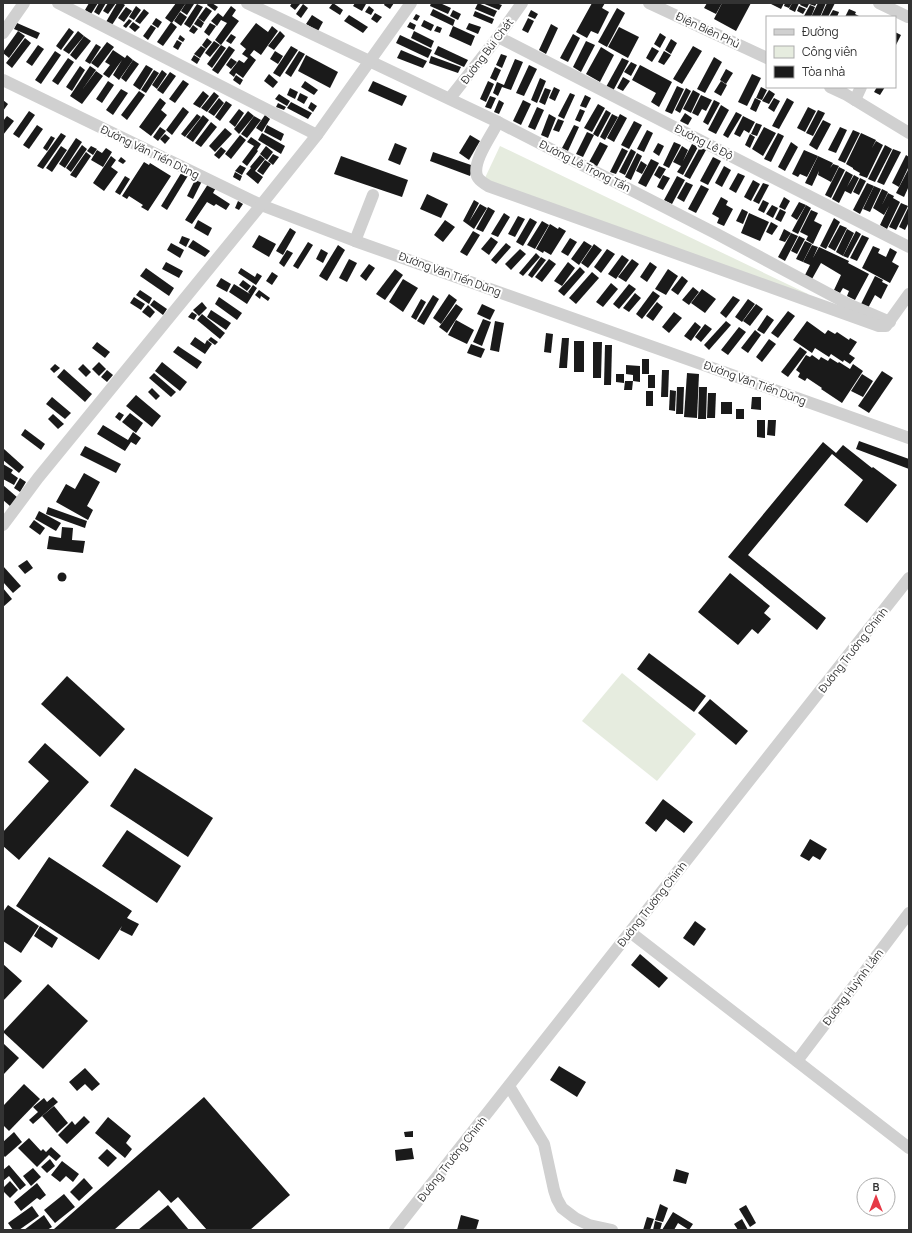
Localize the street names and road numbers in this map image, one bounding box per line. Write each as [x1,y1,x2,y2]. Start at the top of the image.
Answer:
street label: Điện Biên Phủ [674,8,743,51]
street label: Đường Bùi Chát [457,15,516,87]
street label: Đường Lê Độ [672,120,737,163]
street label: Đường Văn Tiến Dũng [98,121,202,182]
street label: Đường Lê Trọng Tấn [537,136,633,195]
street label: Đường Văn Tiến Dũng [397,248,503,299]
street label: Đường Văn Tiến Dũng [702,357,808,408]
street label: Đường Trường Chinh [815,604,891,695]
street label: Đường Trường Chinh [614,858,690,949]
street label: Đường Huỳnh Lắm [819,945,886,1028]
street label: Đường Trường Chinh [414,1113,490,1204]

